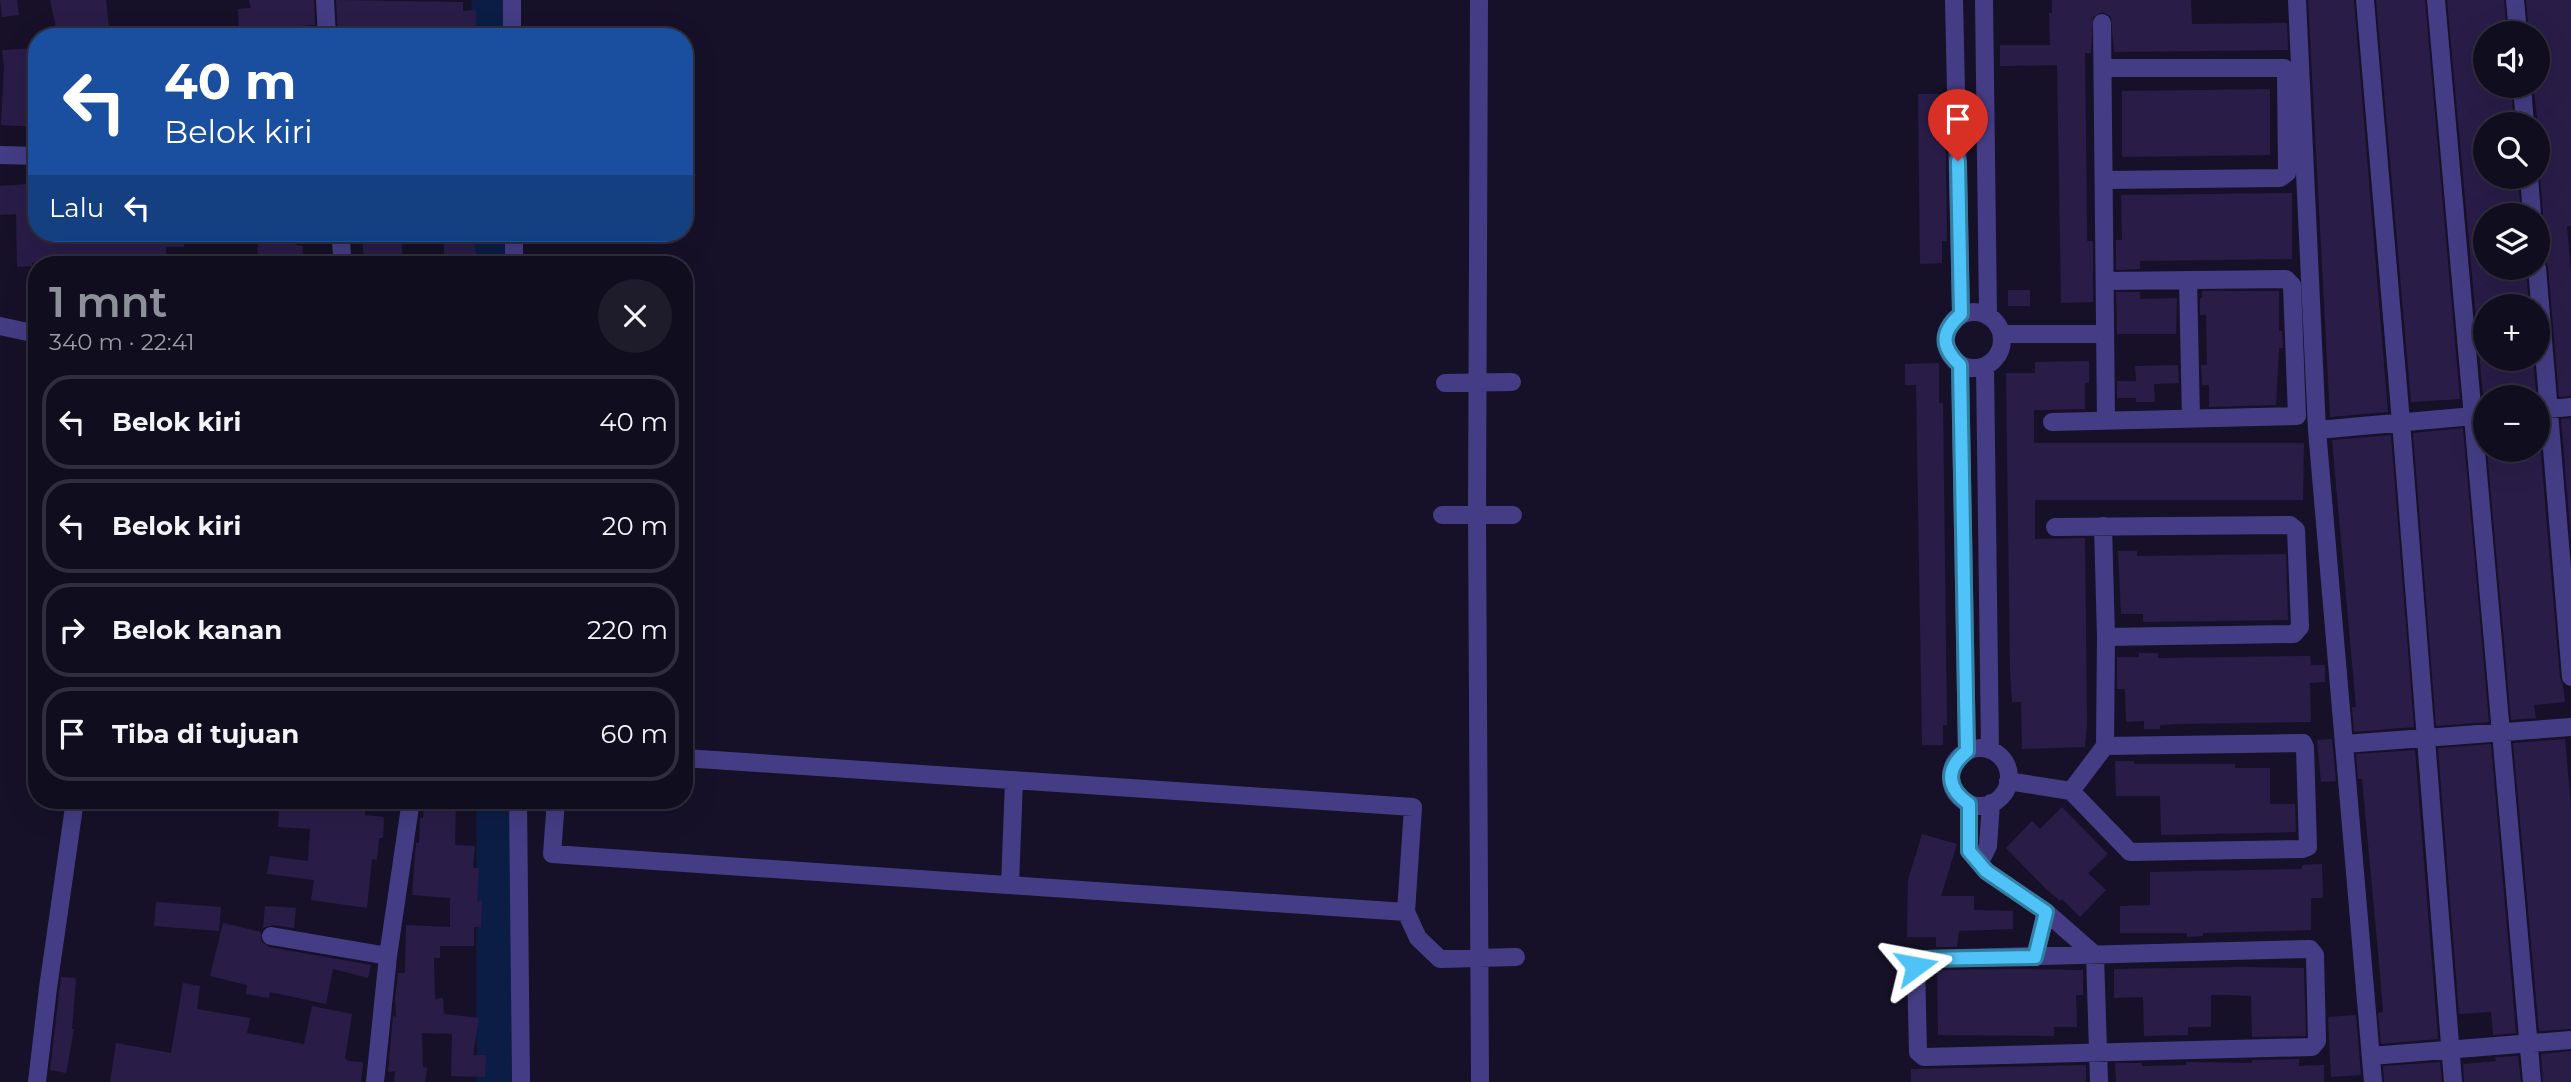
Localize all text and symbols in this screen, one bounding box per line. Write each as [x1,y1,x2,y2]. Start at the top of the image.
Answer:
map controls [2473,21,2550,462]
button: sound [2473,21,2550,98]
text: 40 m [164,52,296,111]
icon: left [49,56,140,147]
pin [1928,89,1988,161]
icon: arrive [1939,100,1977,138]
text: Belok kiri [164,112,313,151]
button: search [2473,112,2550,189]
icon: left [118,189,156,227]
text: Lalu [49,192,104,224]
button: layers [2473,203,2550,280]
text: 1 mnt [49,276,167,328]
button: close [598,279,672,353]
button: + [2473,294,2550,371]
text: 340 m · 22:41 [49,328,195,356]
button: − [2473,385,2550,462]
icon: left [53,403,91,441]
text: Belok kiri [112,406,241,438]
text: 40 m [599,406,668,438]
icon: left [53,507,91,545]
text: Belok kiri [112,510,241,542]
text: 20 m [602,510,668,542]
icon: right [53,611,91,649]
text: Belok kanan [112,614,282,646]
text: 220 m [587,614,668,646]
icon: arrive [53,715,91,753]
text: Tiba di tujuan [112,718,299,750]
text: 60 m [601,718,668,750]
position arrow [1879,929,1953,1003]

